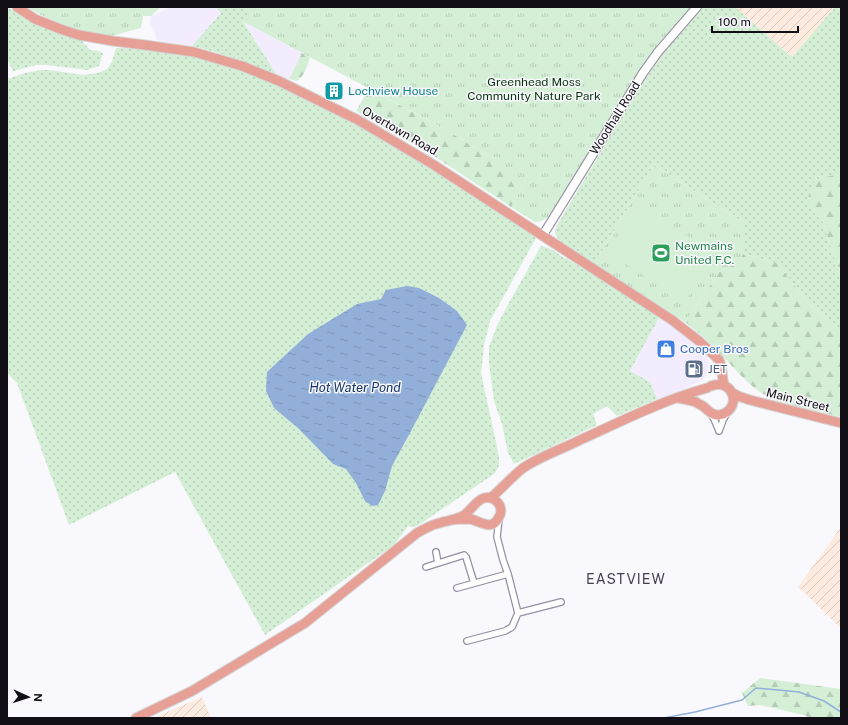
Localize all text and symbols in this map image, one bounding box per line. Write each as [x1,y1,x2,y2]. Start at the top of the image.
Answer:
scale bar [712,8,798,34]
text: 100 m [718,15,751,29]
park label: Greenhead Moss Community Nature Park [467,75,601,103]
street label: Woodhall Road [587,79,643,157]
building icon: Lochview House [323,80,345,102]
place label: Lochview House [348,84,439,98]
street label: Overtown Road [360,104,440,158]
place label: Newmains United F.C. [675,239,734,267]
sports icon: Newmains United F.C. [650,242,672,264]
shop icon: Cooper Bros [655,338,677,360]
place label: Cooper Bros [680,342,749,356]
fuel station icon: JET [683,358,705,380]
place label: JET [708,362,727,376]
water label: Hot Water Pond [309,380,401,395]
street label: Main Street [765,385,832,415]
district label: EASTVIEW [586,571,666,587]
north arrow [8,677,48,717]
text: N [32,693,44,702]

